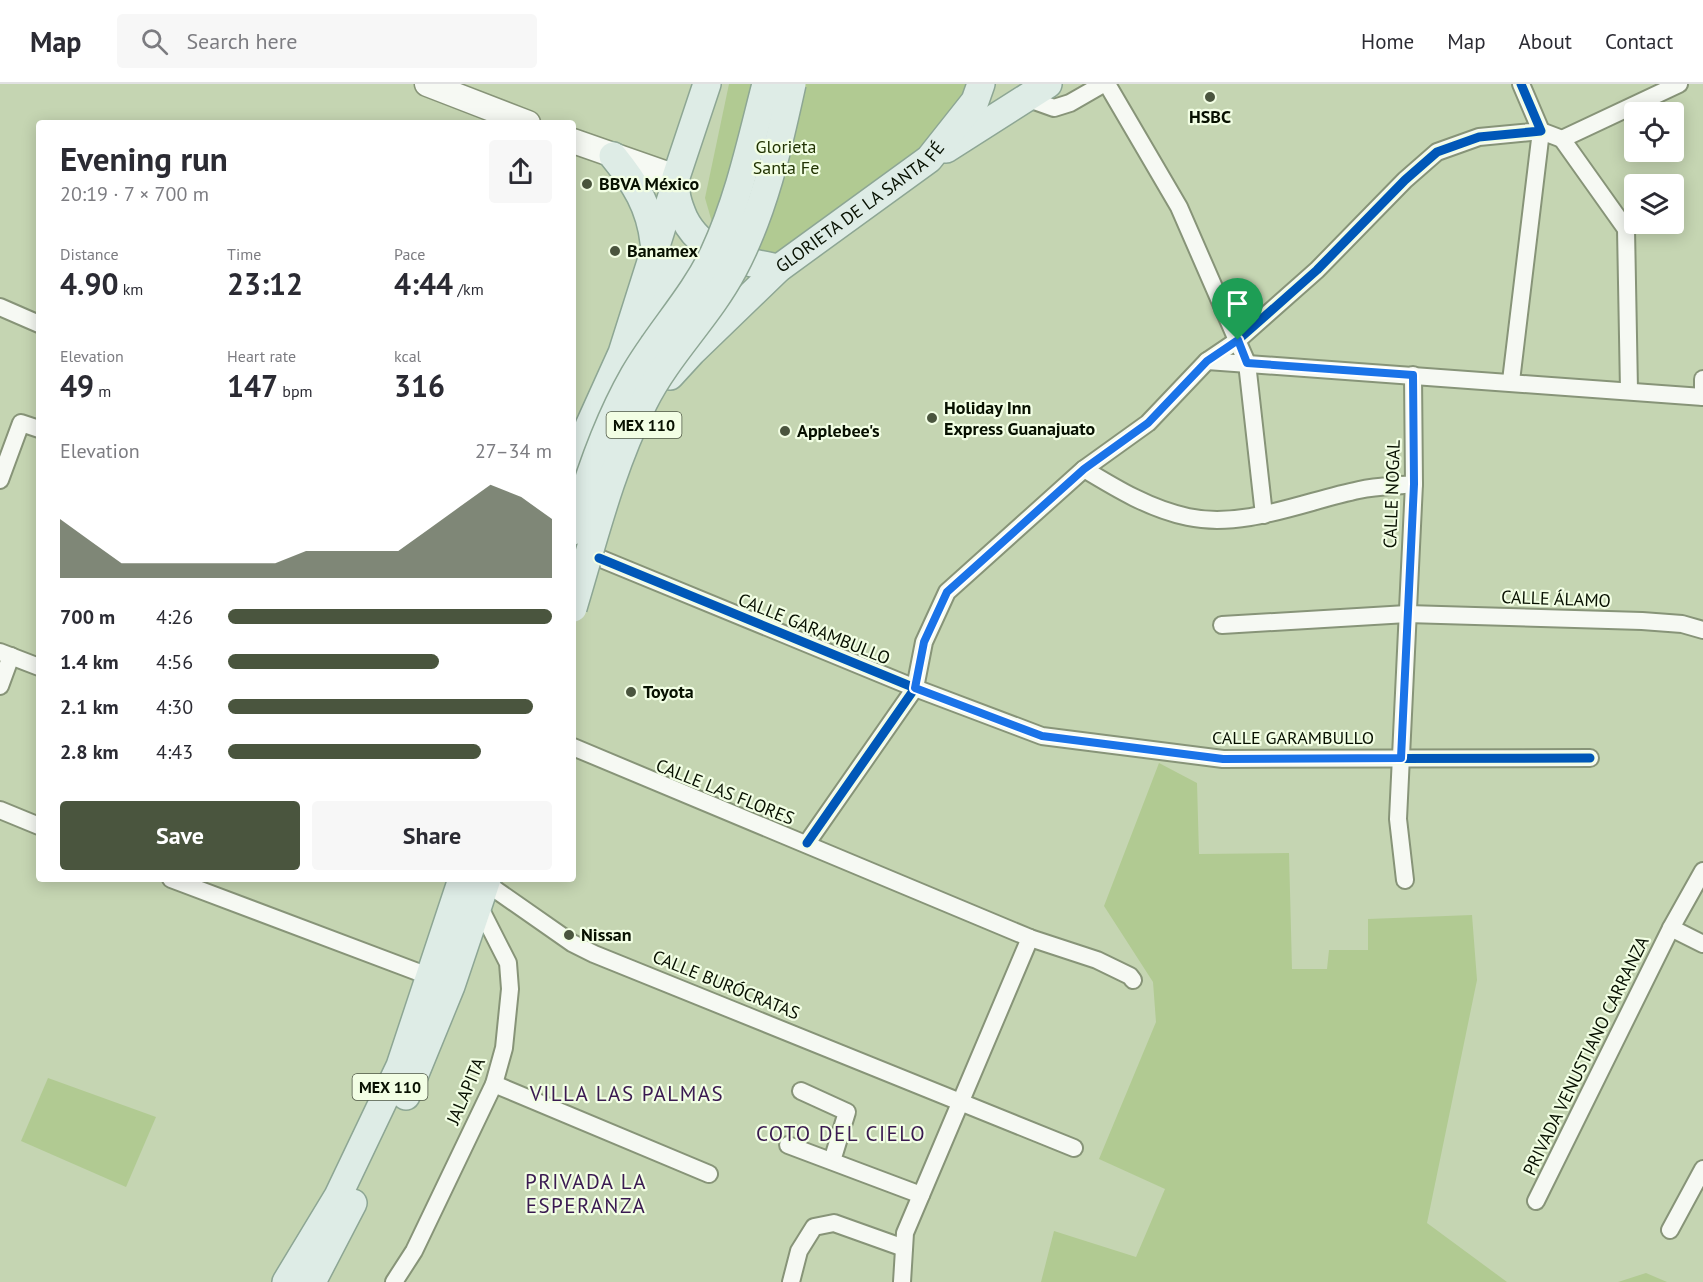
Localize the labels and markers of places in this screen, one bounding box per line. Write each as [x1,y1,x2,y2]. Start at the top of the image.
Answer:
marker: HSBC [1203,90,1217,104]
place label: HSBC [1189,105,1231,128]
place label: BBVA México [599,172,699,195]
marker: BBVA México [580,177,594,191]
place label: Banamex [627,239,699,262]
marker: Banamex [608,244,622,258]
pin [1212,278,1263,340]
place label: Holiday Inn Express Guanajuato [944,396,1095,440]
marker: Holiday Inn Express Guanajuato [925,411,939,425]
place label: Applebee's [797,419,880,442]
marker: Applebee's [778,424,792,438]
place label: Toyota [643,680,694,703]
marker: Toyota [624,685,638,699]
place label: Nissan [581,923,632,946]
marker: Nissan [562,928,576,942]

